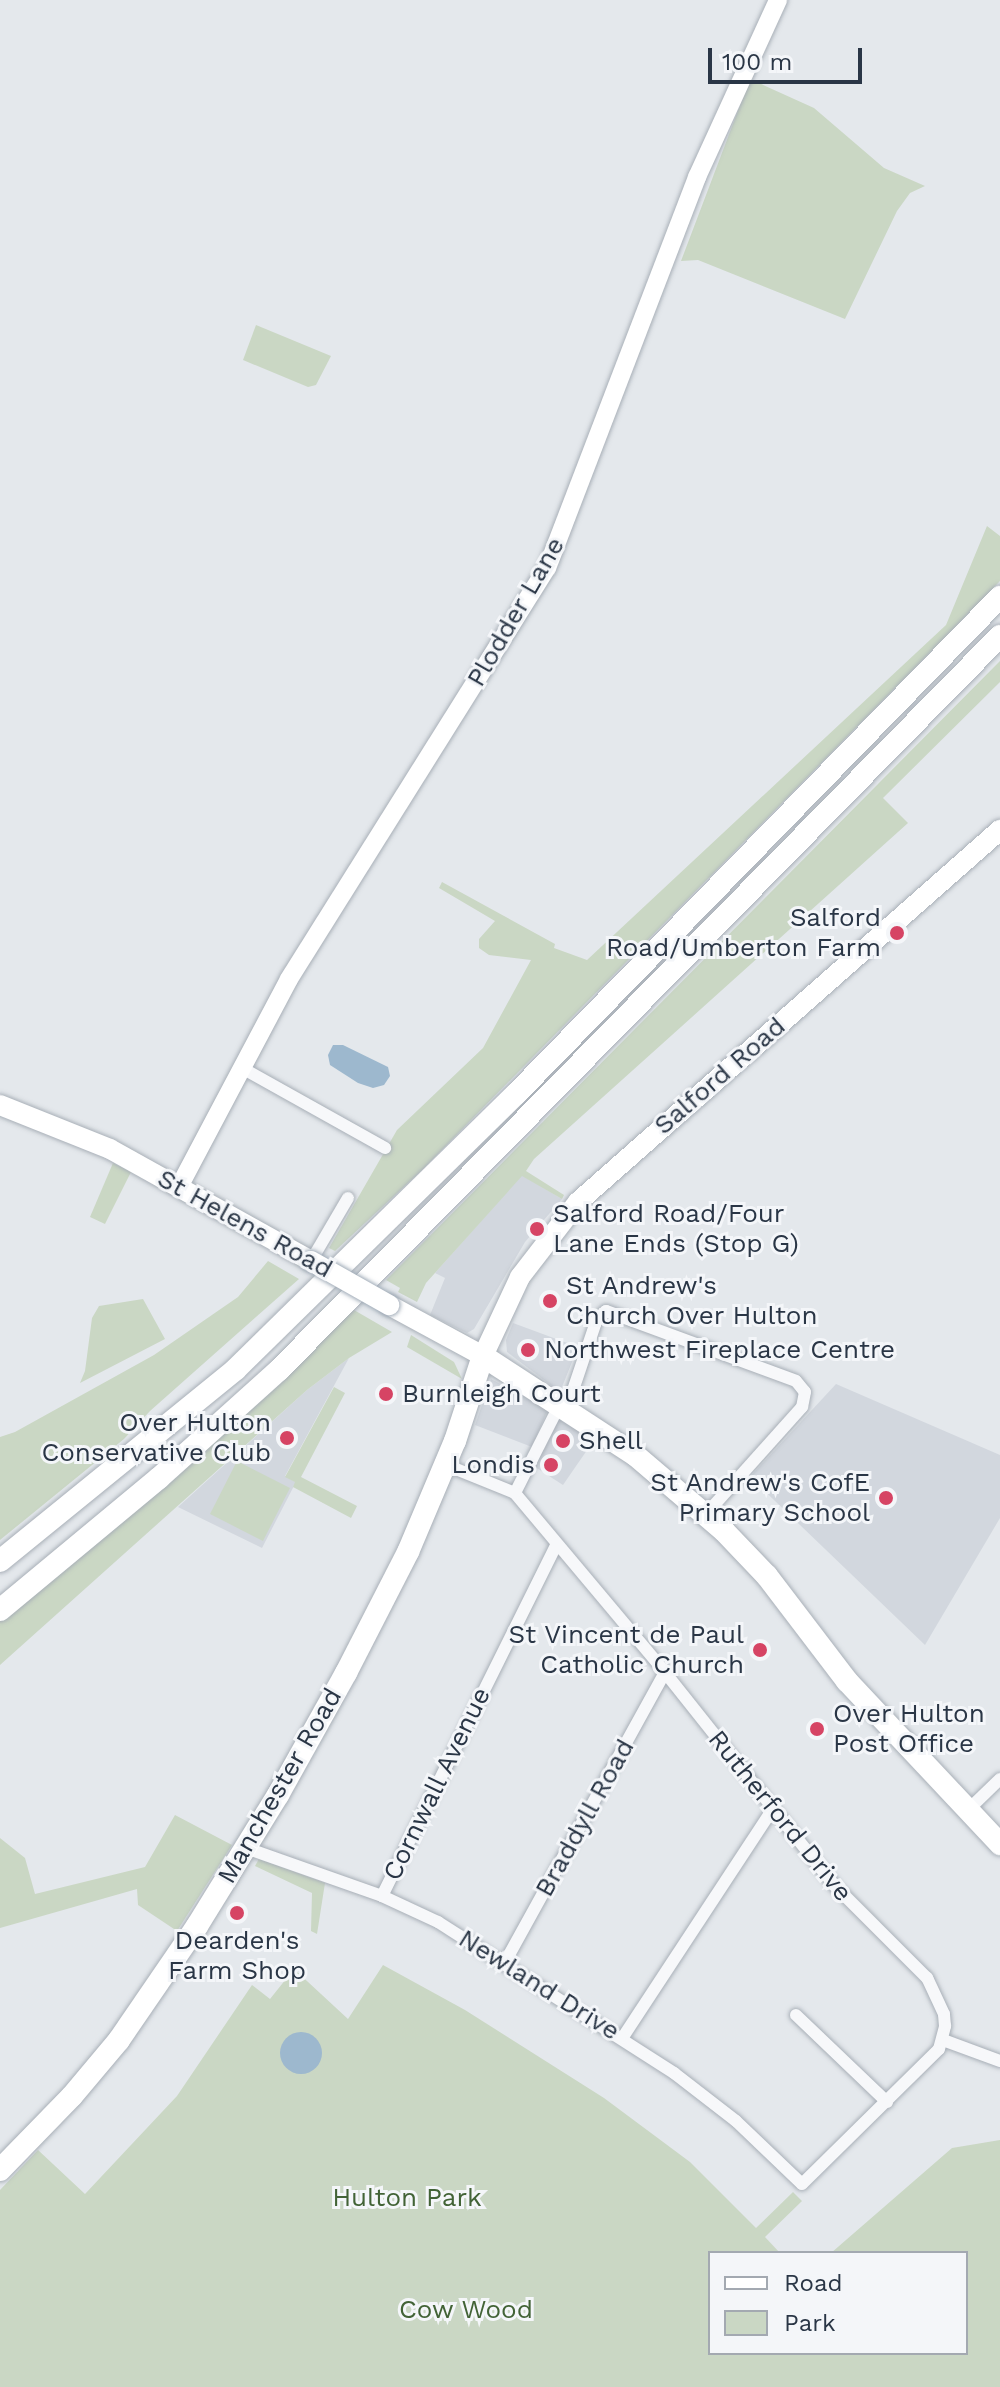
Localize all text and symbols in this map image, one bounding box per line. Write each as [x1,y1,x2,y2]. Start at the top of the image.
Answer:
scale bar [712,32,866,82]
text: 100 m [722,48,792,76]
street label: Plodder Lane [461,532,571,692]
place label: Salford Road/Umberton Farm [606,902,881,964]
marker: Salford Road/Umberton Farm [888,924,906,942]
street label: Salford Road [648,1011,792,1141]
street label: St Helens Road [152,1163,338,1285]
place label: Salford Road/Four Lane Ends (Stop G) [553,1198,799,1260]
marker: Salford Road/Four Lane Ends (Stop G) [528,1220,546,1238]
place label: St Andrew's Church Over Hulton [566,1270,818,1332]
marker: St Andrew's Church Over Hulton [541,1292,559,1310]
place label: Northwest Fireplace Centre [544,1334,895,1366]
marker: Northwest Fireplace Centre [519,1341,537,1359]
place label: Burnleigh Court [402,1378,601,1410]
marker: Burnleigh Court [377,1385,395,1403]
place label: Over Hulton Conservative Club [41,1407,271,1468]
place label: Shell [579,1425,643,1457]
marker: Over Hulton Conservative Club [278,1429,296,1447]
marker: Shell [554,1432,572,1450]
place label: Londis [451,1449,535,1481]
marker: Londis [542,1456,560,1474]
place label: St Andrew's CofE Primary School [649,1467,870,1528]
marker: St Andrew's CofE Primary School [877,1489,895,1507]
place label: St Vincent de Paul Catholic Church [508,1619,744,1680]
marker: St Vincent de Paul Catholic Church [751,1641,769,1659]
street label: Manchester Road [211,1682,349,1890]
street label: Cornwall Avenue [376,1682,498,1886]
place label: Over Hulton Post Office [833,1698,985,1760]
marker: Over Hulton Post Office [808,1720,826,1738]
street label: Rutherford Drive [701,1724,859,1908]
street label: Braddyll Road [529,1733,641,1903]
marker: Dearden's Farm Shop [228,1904,246,1922]
street label: Newland Drive [453,1923,625,2047]
place label: Dearden's Farm Shop [168,1925,306,1986]
park label: Hulton Park [332,2182,482,2214]
legend [708,2251,968,2355]
text: Road [784,2269,843,2297]
park label: Cow Wood [398,2294,534,2326]
text: Park [784,2309,836,2337]

